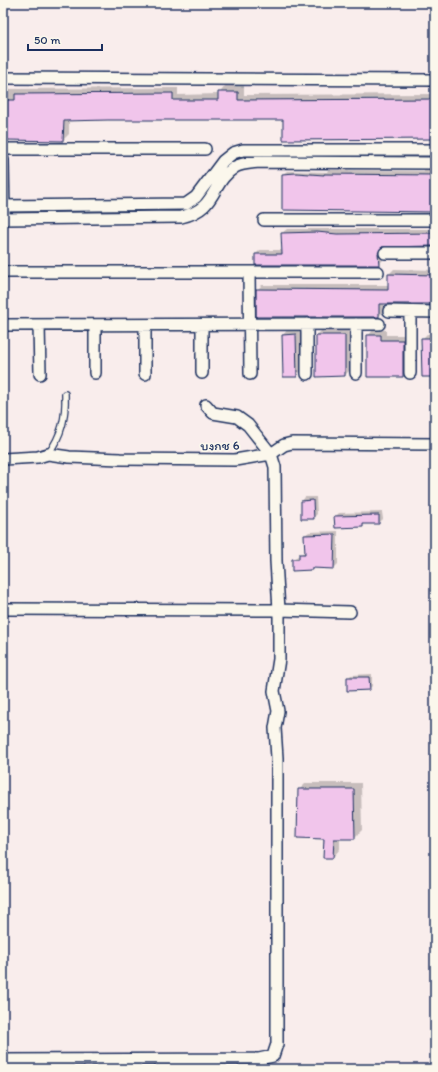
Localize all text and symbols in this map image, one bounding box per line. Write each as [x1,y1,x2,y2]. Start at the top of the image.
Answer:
scale bar [28,26,102,52]
text: 50 m [34,33,60,47]
street label: บงกช 6 [200,438,240,453]

